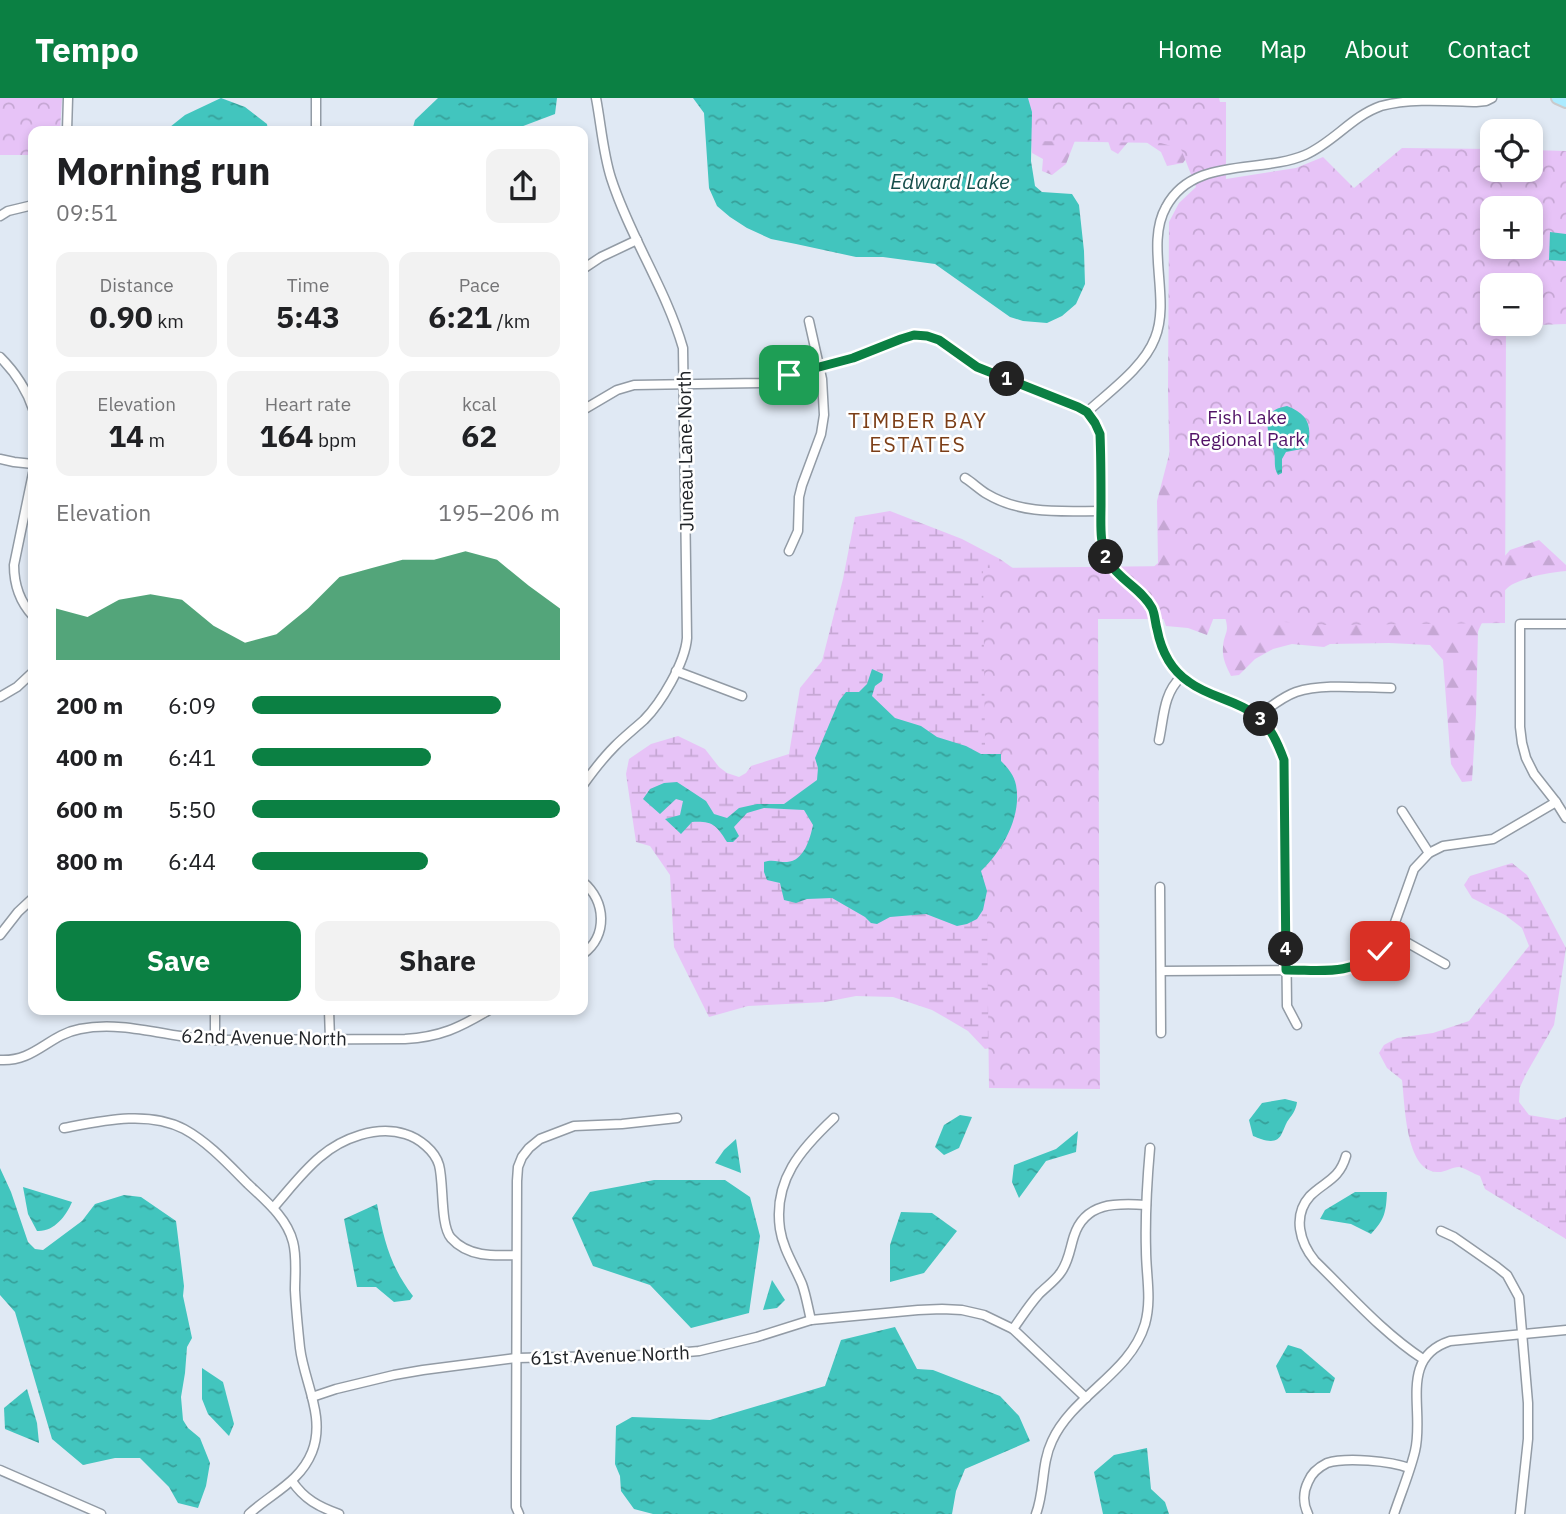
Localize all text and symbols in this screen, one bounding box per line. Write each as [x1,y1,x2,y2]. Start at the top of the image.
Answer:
text: Tempo [35,28,139,71]
text: Home [1158,33,1222,65]
text: Map [1260,33,1306,65]
text: About [1344,33,1409,65]
text: Contact [1447,33,1531,65]
map controls [1480,119,1543,336]
button: locate [1480,119,1543,182]
text: Morning run [56,146,271,195]
button: share [486,149,560,223]
water label: Edward Lake [890,167,1010,195]
button: + [1480,196,1543,259]
text: 09:51 [56,197,118,227]
text: Distance [100,273,174,297]
text: Time [287,273,329,297]
text: Pace [459,273,500,297]
button: − [1480,273,1543,336]
text: 0.90 [89,297,153,336]
text: 5:43 [276,297,340,336]
text: 6:21 [428,297,492,336]
text: km [153,309,184,333]
text: /km [492,309,530,333]
pin [759,345,819,405]
icon: arrive [770,356,808,394]
pin: 1 [990,362,1024,396]
text: 1 [1001,366,1012,390]
street label: Juneau Lane North [672,370,698,532]
text: Elevation [97,392,176,416]
text: Heart rate [265,392,351,416]
text: kcal [462,392,497,416]
park label: Fish Lake Regional Park [1189,405,1305,451]
district label: TIMBER BAY ESTATES [848,406,988,458]
text: 14 [108,416,144,455]
text: 164 [259,416,313,455]
text: 62 [461,416,497,455]
text: m [144,428,165,452]
text: bpm [313,428,357,452]
text: Elevation [56,497,151,527]
text: 195–206 m [438,497,560,527]
pin: 2 [1088,540,1124,574]
text: 2 [1100,544,1111,568]
text: 200 m [56,690,123,720]
text: 6:09 [168,690,216,720]
pin: 3 [1244,702,1278,736]
text: 3 [1255,706,1266,730]
text: 400 m [56,742,123,772]
text: 6:41 [168,742,216,772]
text: 600 m [56,794,123,824]
text: 5:50 [168,794,216,824]
text: 800 m [56,846,123,876]
text: 6:44 [168,846,216,876]
button: Save [56,921,301,1001]
button: Share [315,921,560,1001]
pin [1350,921,1410,981]
pin: 4 [1268,932,1304,966]
icon: check [1361,932,1399,970]
text: 4 [1280,936,1291,960]
street label: 62nd Avenue North [181,1024,347,1050]
street label: 61st Avenue North [530,1340,690,1370]

